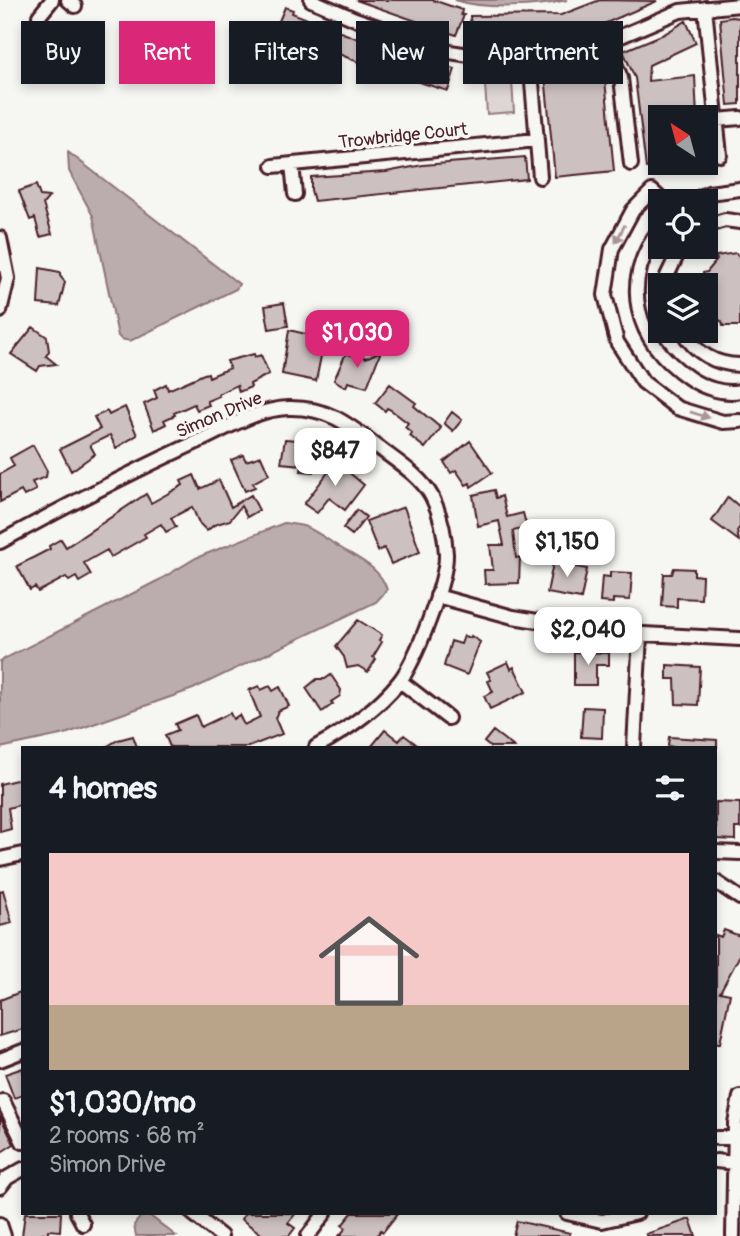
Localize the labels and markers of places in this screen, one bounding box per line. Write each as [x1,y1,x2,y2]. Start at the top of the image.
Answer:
pin: $1,030 [300,310,414,370]
pin: $847 [294,428,376,488]
pin: $1,150 [510,520,624,579]
pin: $2,040 [531,608,645,667]

